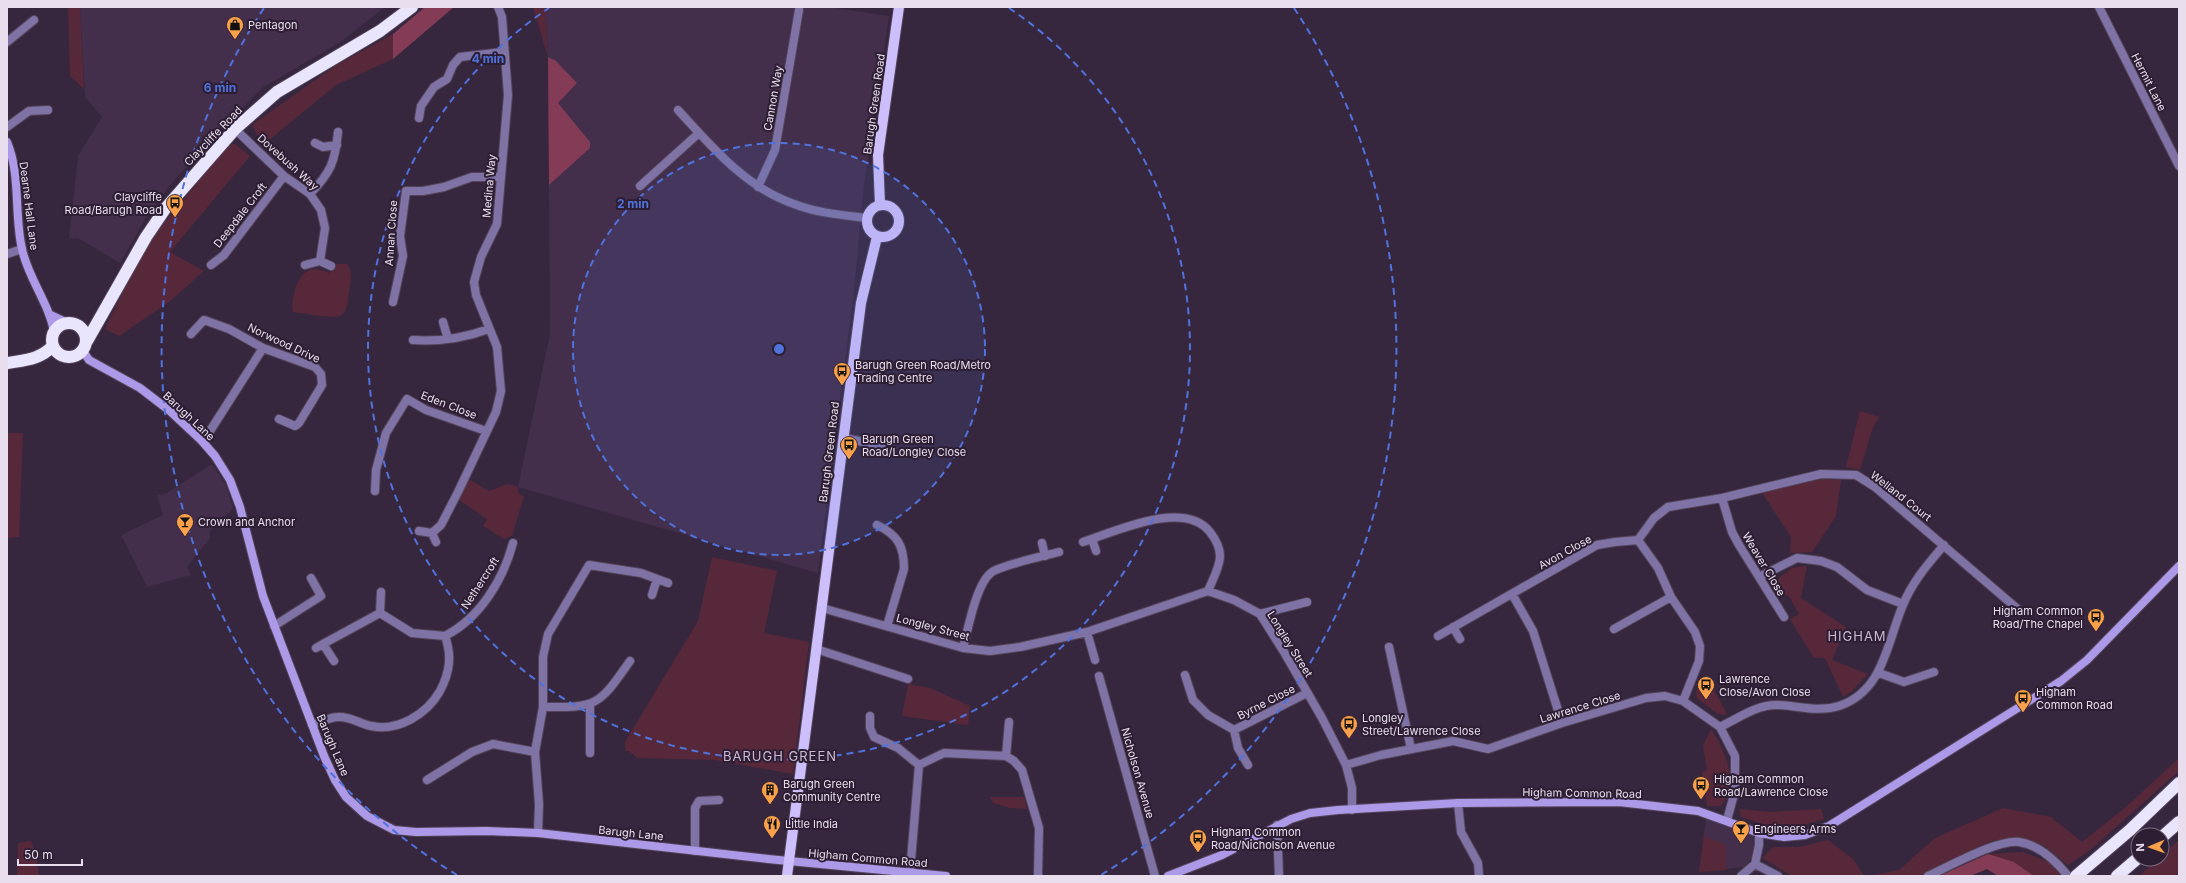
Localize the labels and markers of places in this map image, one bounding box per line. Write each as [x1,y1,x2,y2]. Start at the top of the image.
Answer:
shop icon: Pentagon [225,15,245,40]
place label: Pentagon [248,18,298,32]
place label: Claycliffe Road/Barugh Road [65,190,162,217]
bus stop icon: Claycliffe Road/Barugh Road [165,193,185,218]
centre of rings [772,342,786,356]
place label: Barugh Green Road/Metro Trading Centre [855,358,991,385]
bus stop icon: Barugh Green Road/Metro Trading Centre [832,361,852,386]
place label: Barugh Green Road/Longley Close [862,432,966,459]
bus stop icon: Barugh Green Road/Longley Close [839,435,859,460]
bar icon: Crown and Anchor [175,512,195,537]
place label: Crown and Anchor [198,515,295,529]
place label: Higham Common Road/The Chapel [1993,604,2083,631]
bus stop icon: Higham Common Road/The Chapel [2086,607,2106,632]
place label: Lawrence Close/Avon Close [1719,672,1811,699]
bus stop icon: Lawrence Close/Avon Close [1696,675,1716,700]
place label: Higham Common Road [2036,685,2113,712]
bus stop icon: Higham Common Road [2013,688,2033,713]
place label: Longley Street/Lawrence Close [1362,711,1481,738]
bus stop icon: Longley Street/Lawrence Close [1339,714,1359,739]
place label: Higham Common Road/Lawrence Close [1714,772,1828,799]
bus stop icon: Higham Common Road/Lawrence Close [1691,775,1711,800]
place label: Barugh Green Community Centre [783,777,881,804]
building icon: Barugh Green Community Centre [760,780,780,805]
restaurant icon: Little India [762,814,782,839]
place label: Little India [785,817,838,831]
bar icon: Engineers Arms [1731,819,1751,844]
place label: Engineers Arms [1754,822,1836,836]
place label: Higham Common Road/Nicholson Avenue [1211,825,1335,852]
bus stop icon: Higham Common Road/Nicholson Avenue [1188,828,1208,853]

